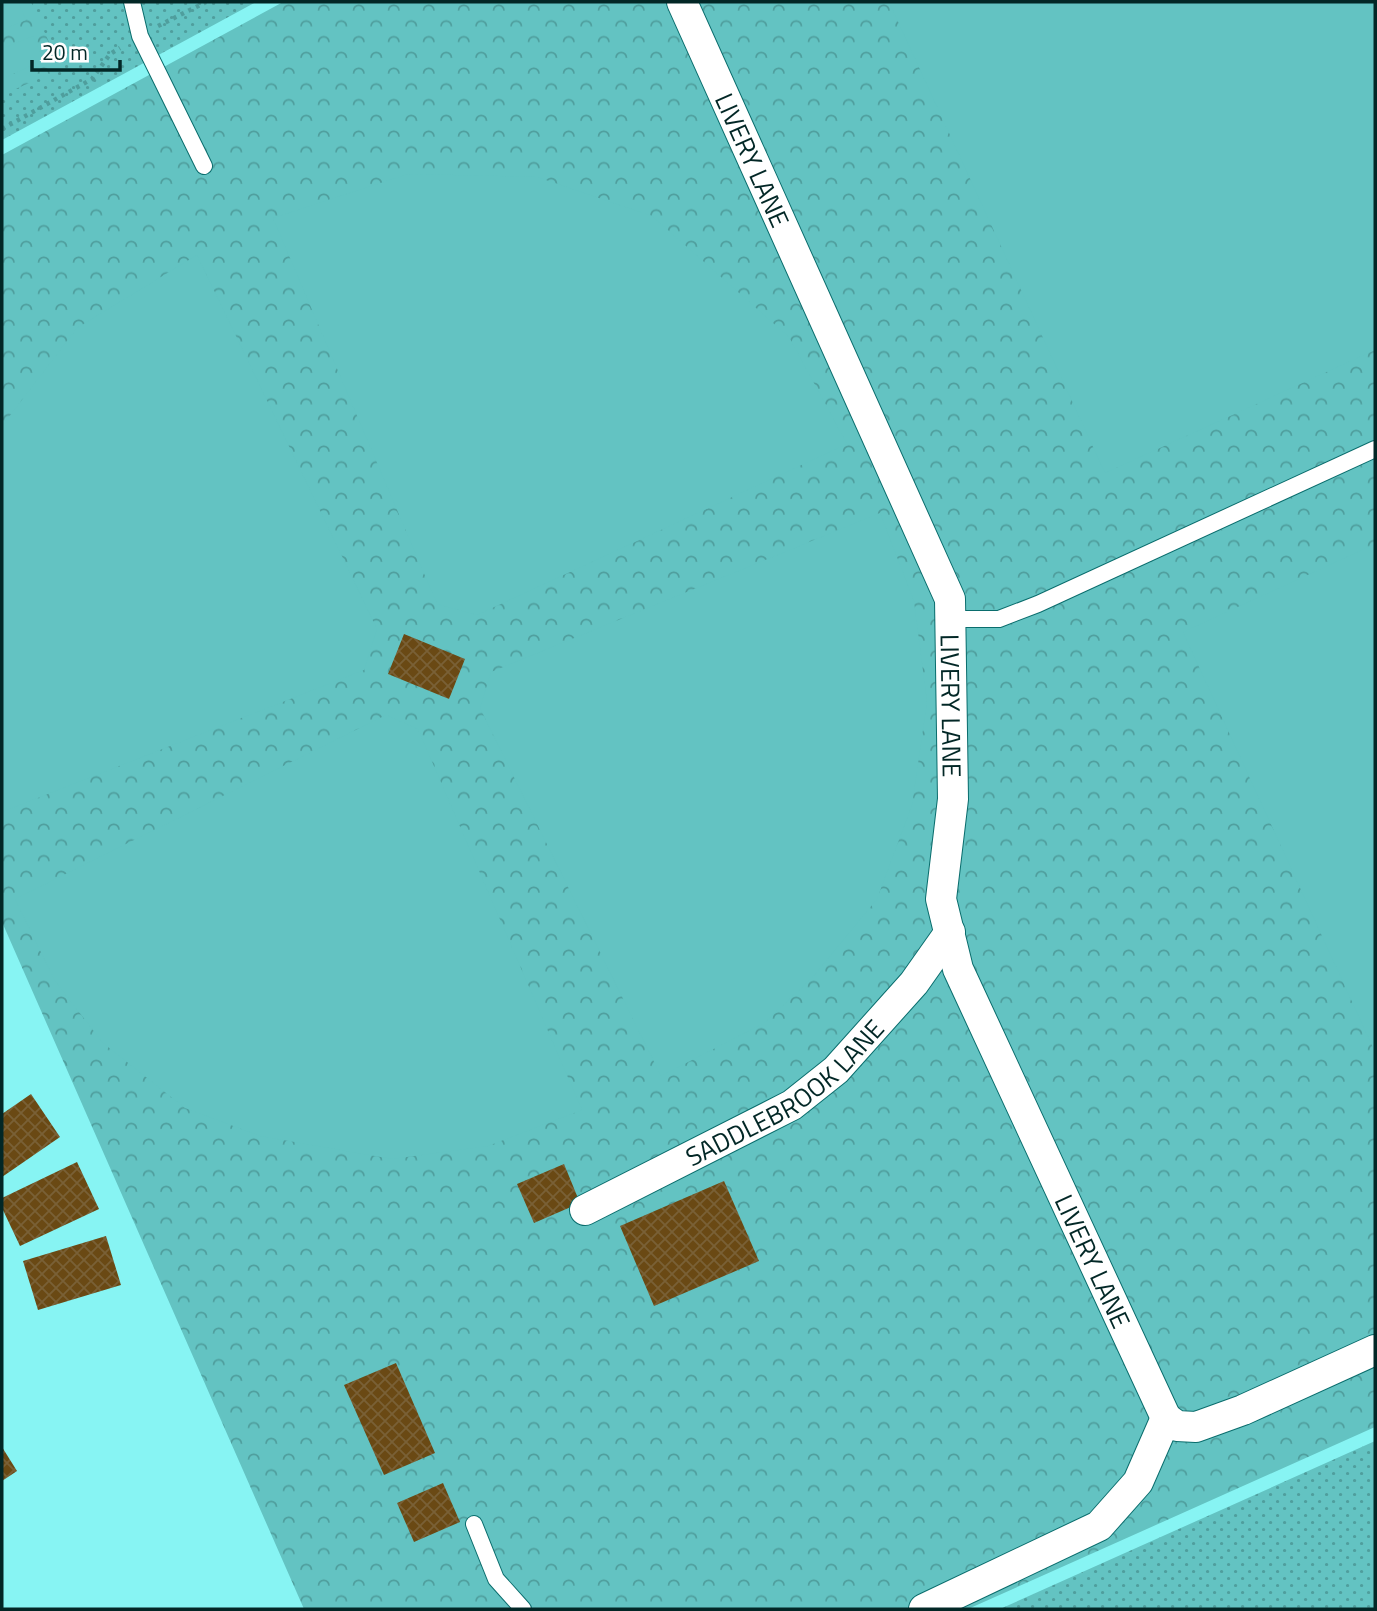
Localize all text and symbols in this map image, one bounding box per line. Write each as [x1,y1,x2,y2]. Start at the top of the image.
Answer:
scale bar [32,28,119,72]
text: 20 m [42,36,88,68]
street label: LIVERY LANE [706,86,800,233]
street label: LIVERY LANE [931,634,972,778]
street label: SADDLEBROOK LANE [678,1010,893,1176]
street label: LIVERY LANE [1045,1188,1141,1334]

